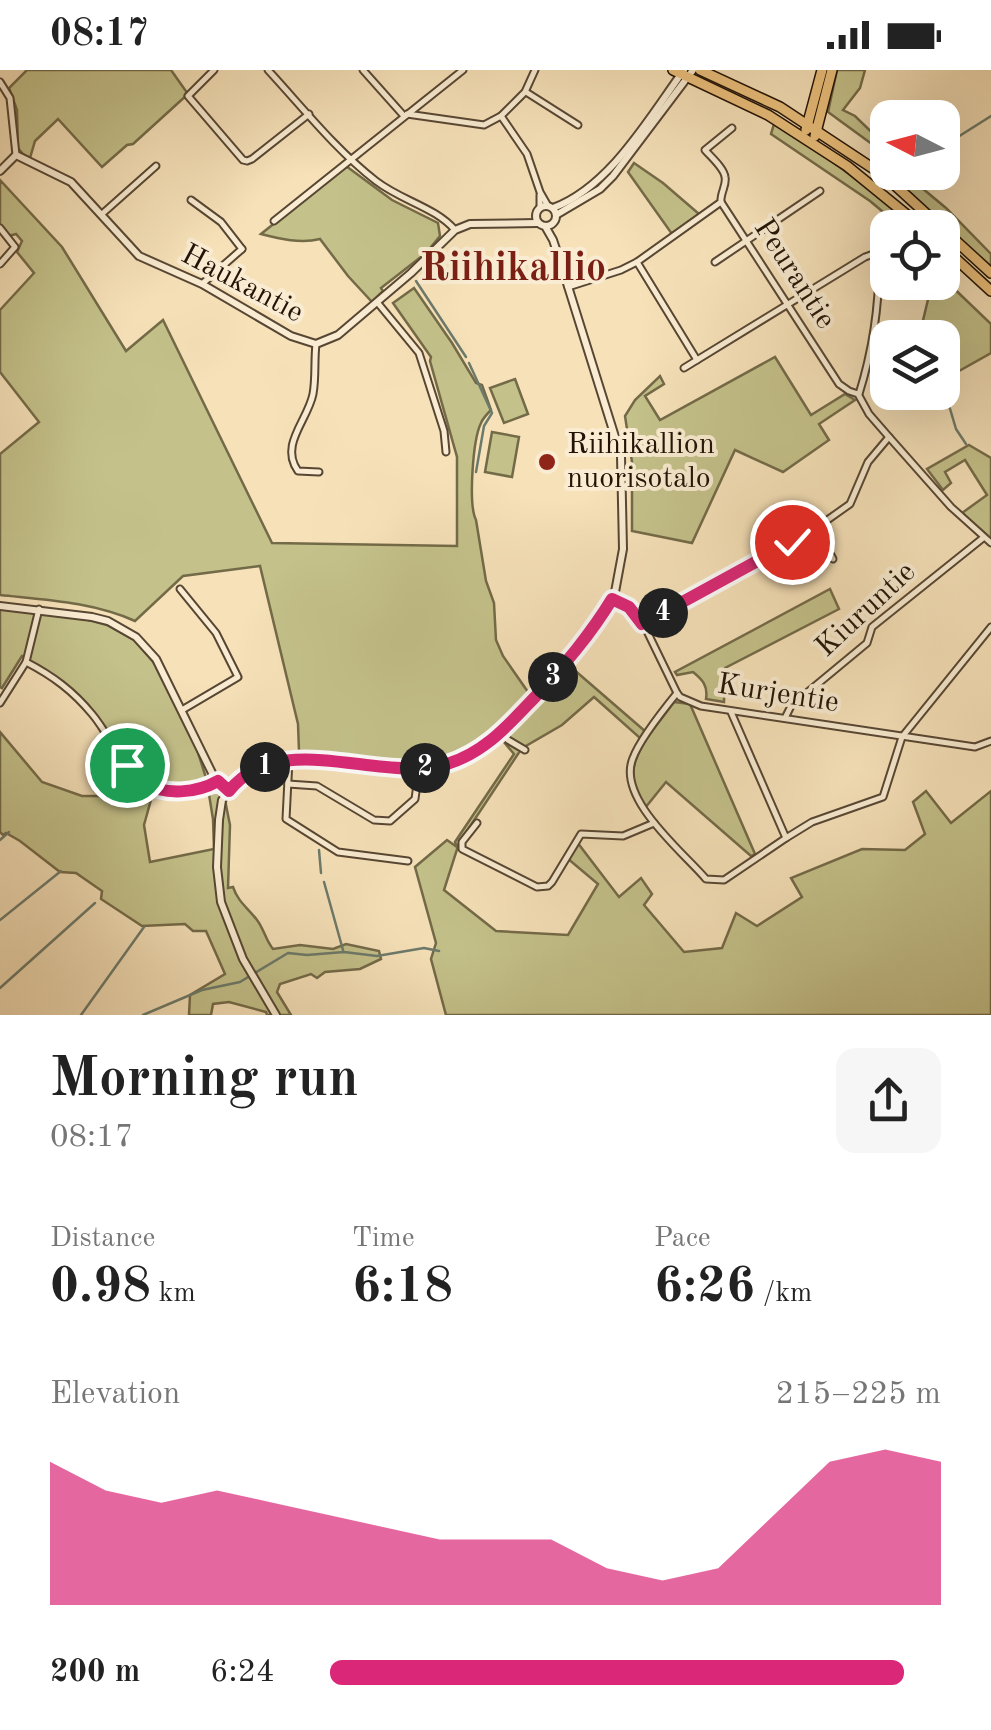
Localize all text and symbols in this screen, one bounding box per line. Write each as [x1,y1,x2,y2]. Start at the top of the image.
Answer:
text: 08:17 [50,16,149,54]
north arrow [870,100,960,190]
map controls [870,100,960,410]
button: locate [870,210,960,300]
street label: Peurantie [748,214,840,334]
street label: Haukantie [176,239,308,329]
district label: Riihikallio [420,250,606,290]
button: layers [870,320,960,410]
place label: Riihikallion nuorisotalo [567,430,715,494]
marker: Riihikallion nuorisotalo [536,451,558,473]
pin [750,500,835,585]
icon: check [765,515,820,570]
street label: Kiuruntie [811,557,921,663]
pin: 4 [638,588,688,638]
text: 4 [655,599,671,627]
pin: 3 [528,652,578,702]
text: 3 [545,663,561,691]
street label: Kurjentie [715,670,841,718]
pin [85,723,170,808]
icon: arrive [100,738,155,793]
pin: 1 [240,742,290,792]
pin: 2 [400,743,450,793]
text: 1 [257,753,273,781]
text: 2 [417,754,433,782]
button: share [836,1048,941,1153]
text: Morning run [50,1053,359,1108]
text: 08:17 [50,1122,133,1154]
text: Distance [50,1225,155,1253]
text: Time [352,1225,415,1253]
text: Pace [654,1225,711,1253]
text: 0.98 [50,1263,151,1313]
text: 6:18 [352,1263,453,1313]
text: 6:26 [654,1263,755,1313]
text: km [151,1280,196,1308]
text: /km [755,1280,812,1308]
text: Elevation [50,1379,180,1411]
text: 215–225 m [775,1379,941,1411]
text: 200 m [50,1657,140,1689]
text: 6:24 [210,1657,275,1689]

